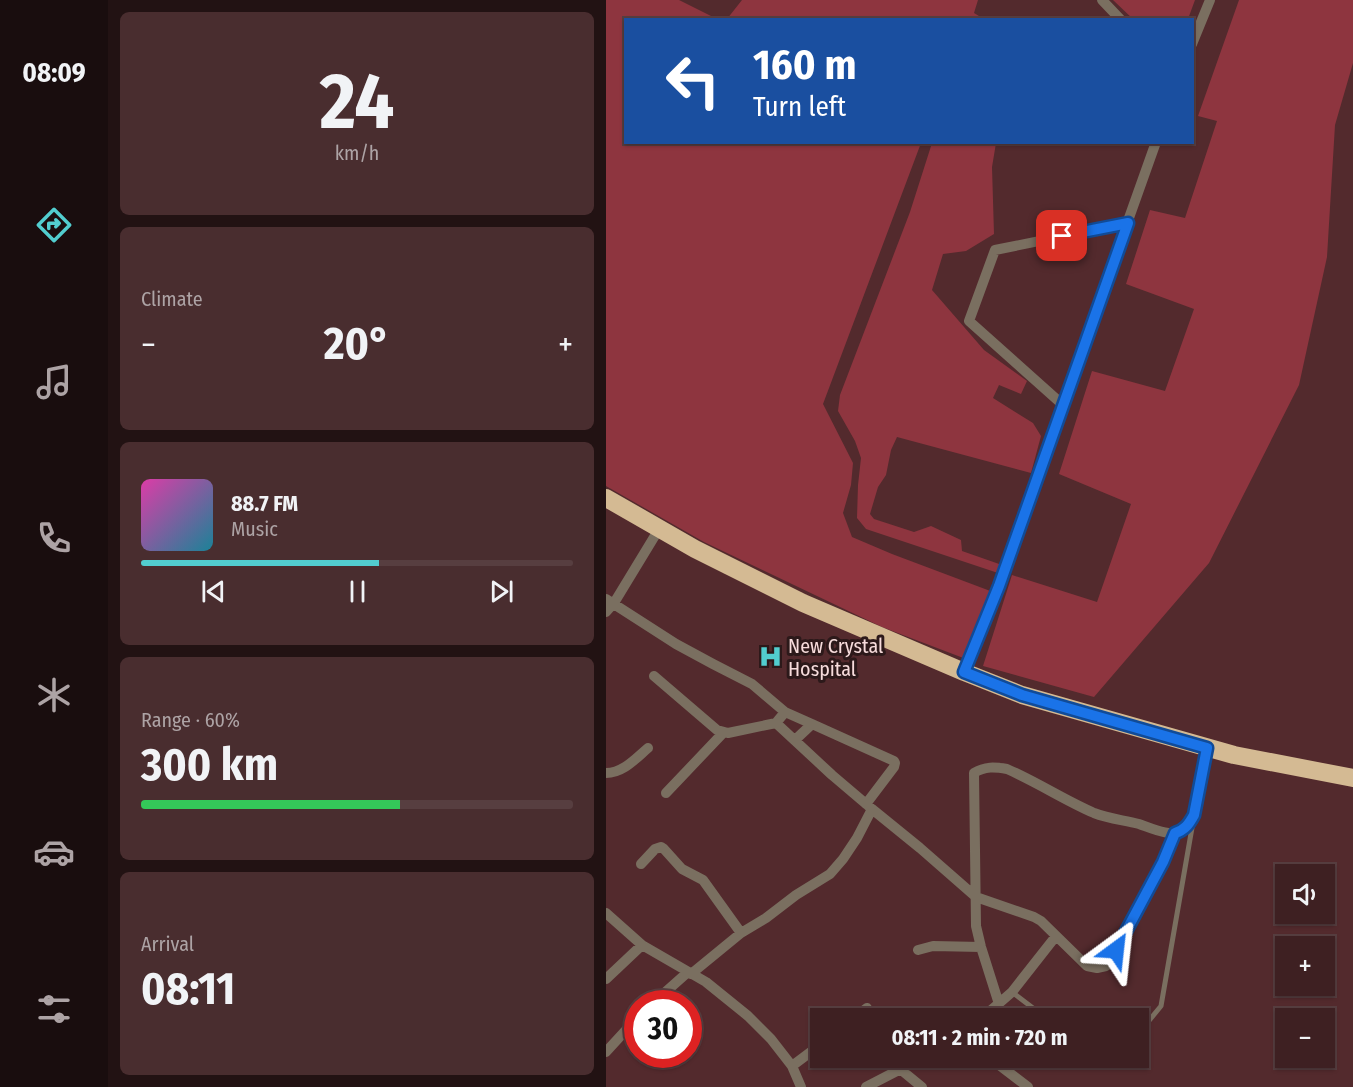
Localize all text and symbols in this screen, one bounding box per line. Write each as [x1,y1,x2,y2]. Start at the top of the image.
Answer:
text: 160 m [753,40,856,90]
icon: left [654,42,732,120]
text: 24 [320,55,394,149]
text: 08:09 [22,57,86,89]
text: Turn left [753,91,846,123]
text: km/h [335,141,379,165]
icon: directions [33,204,75,246]
pin [1036,210,1087,261]
icon: arrive [1045,219,1078,252]
text: Climate [141,287,203,311]
text: 20° [324,317,390,371]
text: − [141,325,156,365]
text: + [558,325,573,365]
icon: music [33,361,75,403]
text: 88.7 FM [231,490,298,517]
icon: phone [33,517,75,559]
text: Music [231,517,278,541]
icon: previous [197,575,230,608]
icon: pause [341,575,374,608]
icon: next [485,575,518,608]
place label: New Crystal Hospital [788,634,883,681]
hospital icon: New Crystal Hospital [757,644,783,670]
icon: climate [33,674,75,716]
text: Range · 60% [141,708,240,732]
text: 300 km [141,738,278,792]
icon: car [33,831,75,873]
map controls [1275,864,1335,1068]
button: sound [1275,864,1335,924]
position arrow [1084,918,1148,982]
text: Arrival [141,932,194,956]
button: + [1275,936,1335,996]
text: 08:11 [141,962,235,1016]
icon: filters [33,988,75,1030]
speed limit sign: 30 [624,990,702,1068]
button: − [1275,1008,1335,1068]
text: 08:11 · 2 min · 720 m [891,1024,1068,1051]

